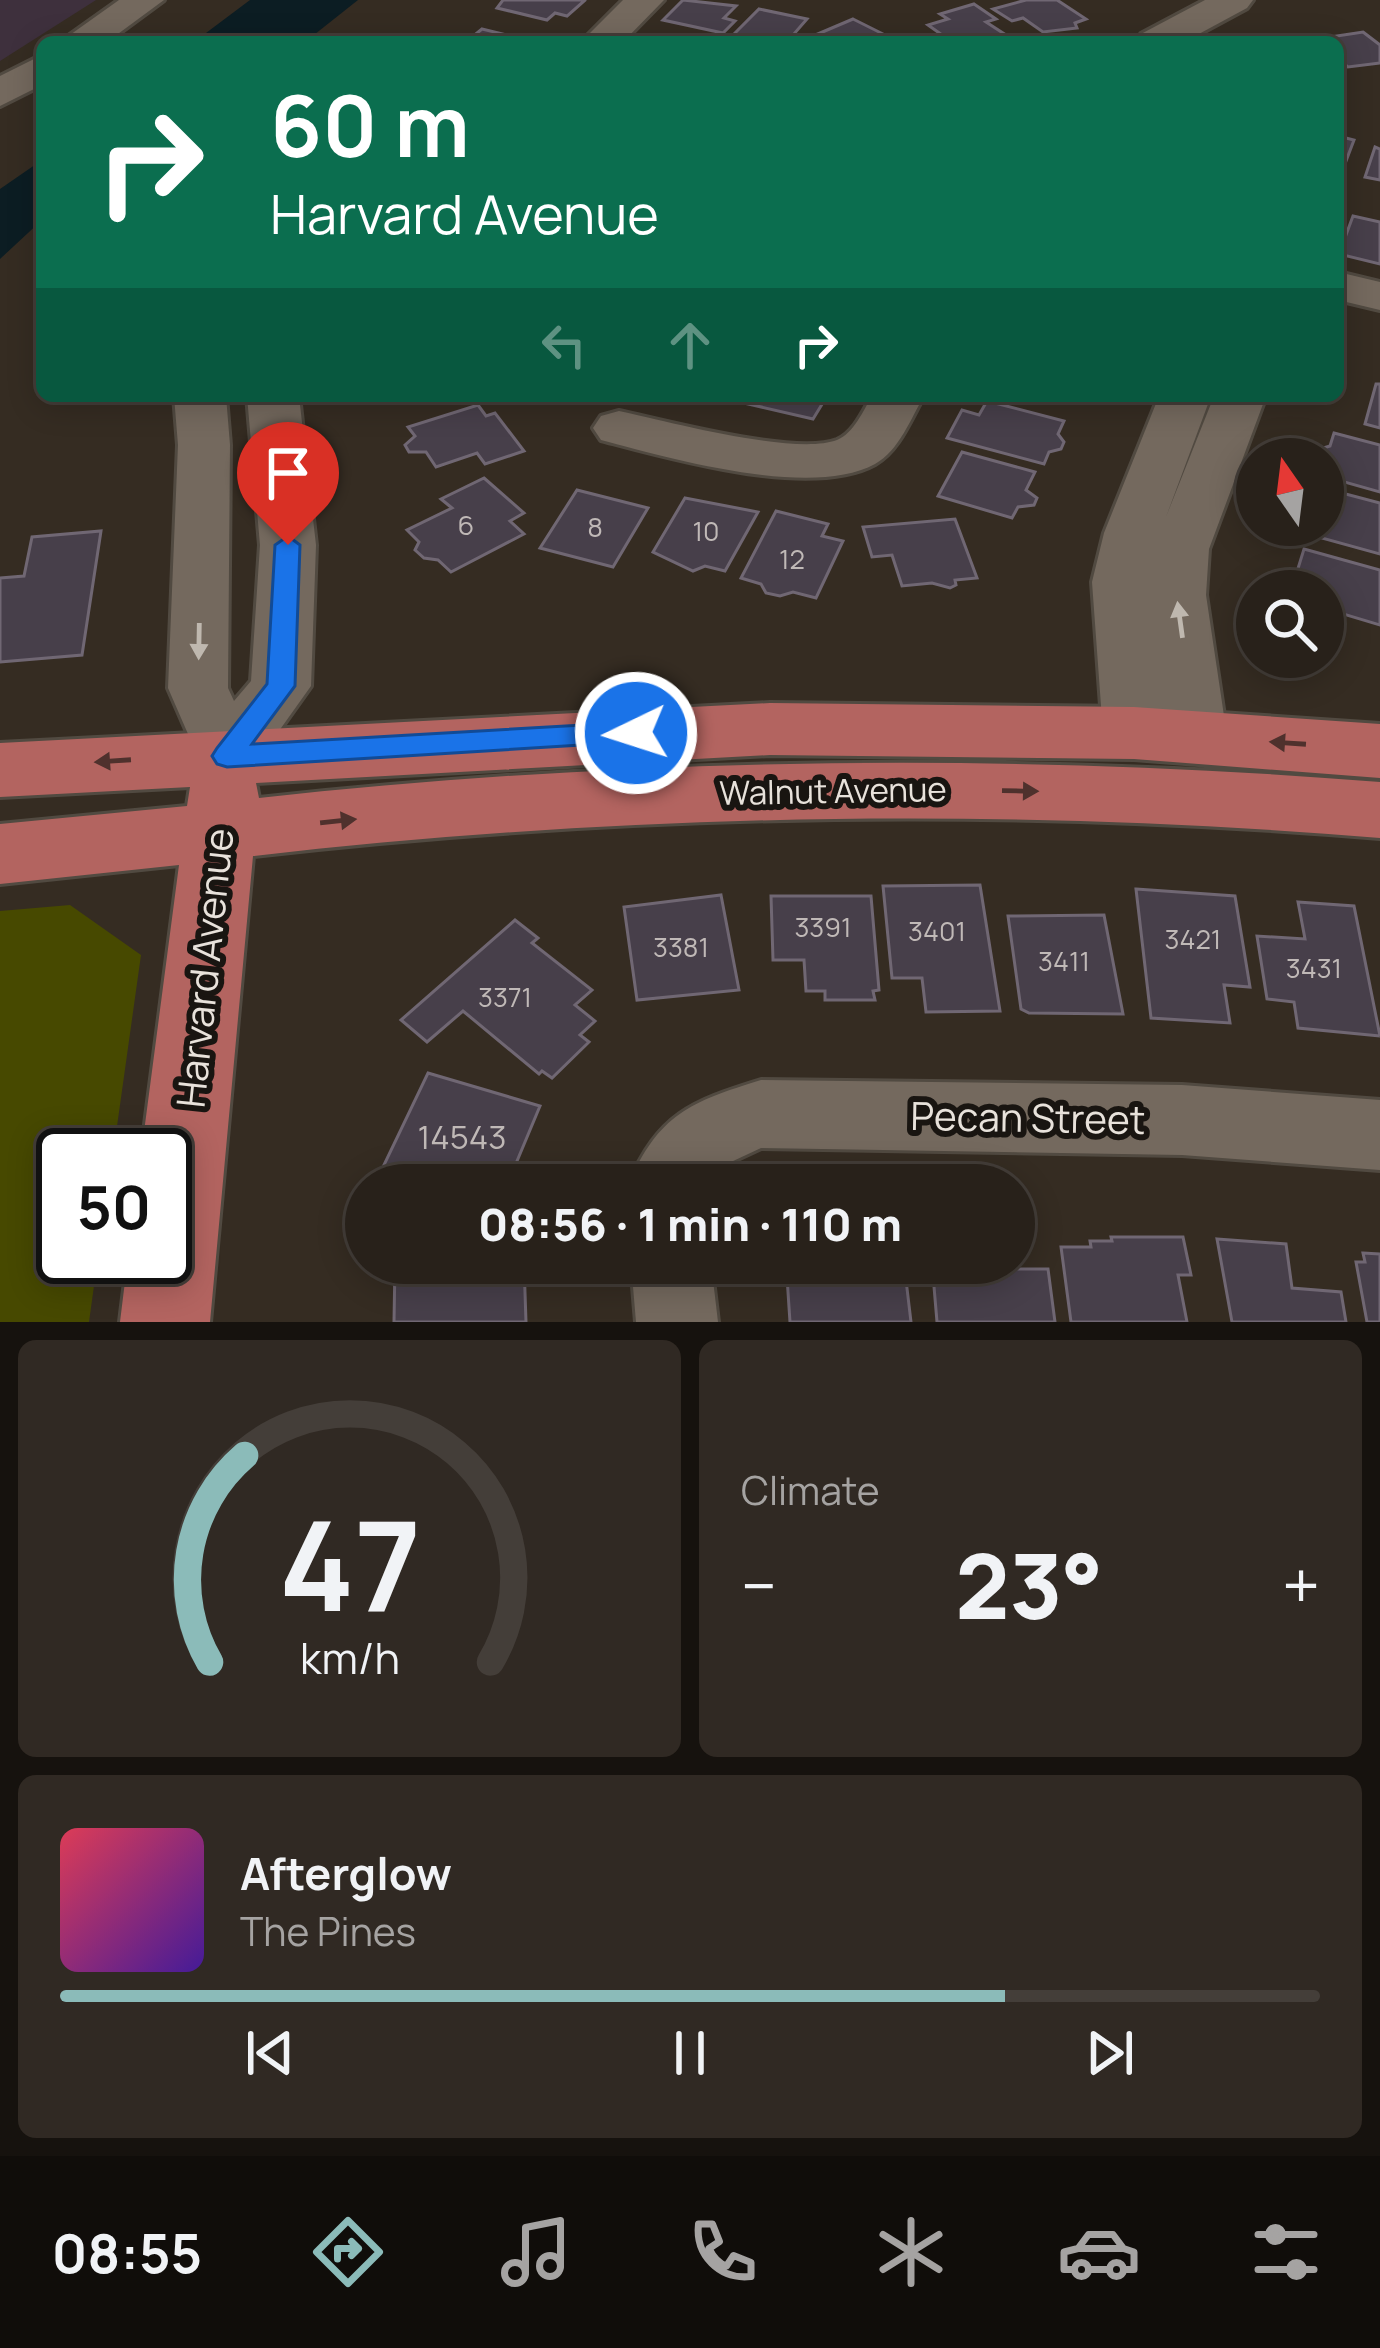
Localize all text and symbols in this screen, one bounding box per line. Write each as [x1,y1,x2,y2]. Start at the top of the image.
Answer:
text: 60 m [270,67,470,182]
icon: right [72,84,228,240]
text: Harvard Avenue [270,176,659,250]
icon: left [531,312,597,378]
icon: ahead [657,312,723,378]
icon: right [783,312,849,378]
pin [237,422,339,545]
north arrow [1236,438,1344,546]
map controls [1236,438,1344,678]
icon: arrive [255,440,321,506]
house number: 6 [458,506,474,543]
house number: 8 [587,508,603,545]
house number: 10 [693,512,720,549]
house number: 12 [779,540,805,577]
button: search [1236,570,1344,678]
one-way arrow [1170,601,1189,638]
one-way arrow [190,623,209,661]
position arrow [573,670,699,796]
one-way arrow [1269,733,1306,752]
one-way arrow [94,752,131,771]
street label: Walnut Avenue [719,766,947,815]
one-way arrow [1002,781,1040,800]
one-way arrow [320,811,357,830]
street label: Harvard Avenue [162,825,246,1110]
house number: 3391 [794,908,852,945]
house number: 3401 [908,912,966,949]
house number: 3421 [1165,920,1221,957]
house number: 3381 [653,928,709,965]
house number: 3411 [1038,942,1090,979]
house number: 3431 [1286,949,1342,986]
house number: 3371 [478,978,532,1015]
street label: Pecan Street [910,1088,1146,1146]
house number: 14543 [417,1114,507,1159]
speed limit sign: 50 [36,1128,192,1284]
text: 08:56 · 1 min · 110 m [478,1193,902,1255]
text: Climate [741,1463,880,1517]
text: 47 [278,1478,421,1648]
text: 23° [955,1523,1103,1646]
text: − [741,1540,777,1630]
text: + [1282,1540,1320,1630]
text: km/h [300,1627,399,1686]
text: Afterglow [240,1842,452,1904]
text: The Pines [240,1904,416,1958]
icon: previous [237,2020,303,2086]
icon: pause [657,2020,723,2086]
icon: next [1077,2020,1143,2086]
icon: directions [306,2210,390,2294]
icon: music [494,2210,578,2294]
icon: phone [681,2210,765,2294]
icon: climate [869,2210,953,2294]
icon: car [1057,2210,1141,2294]
icon: filters [1244,2210,1328,2294]
text: 08:55 [52,2215,202,2289]

